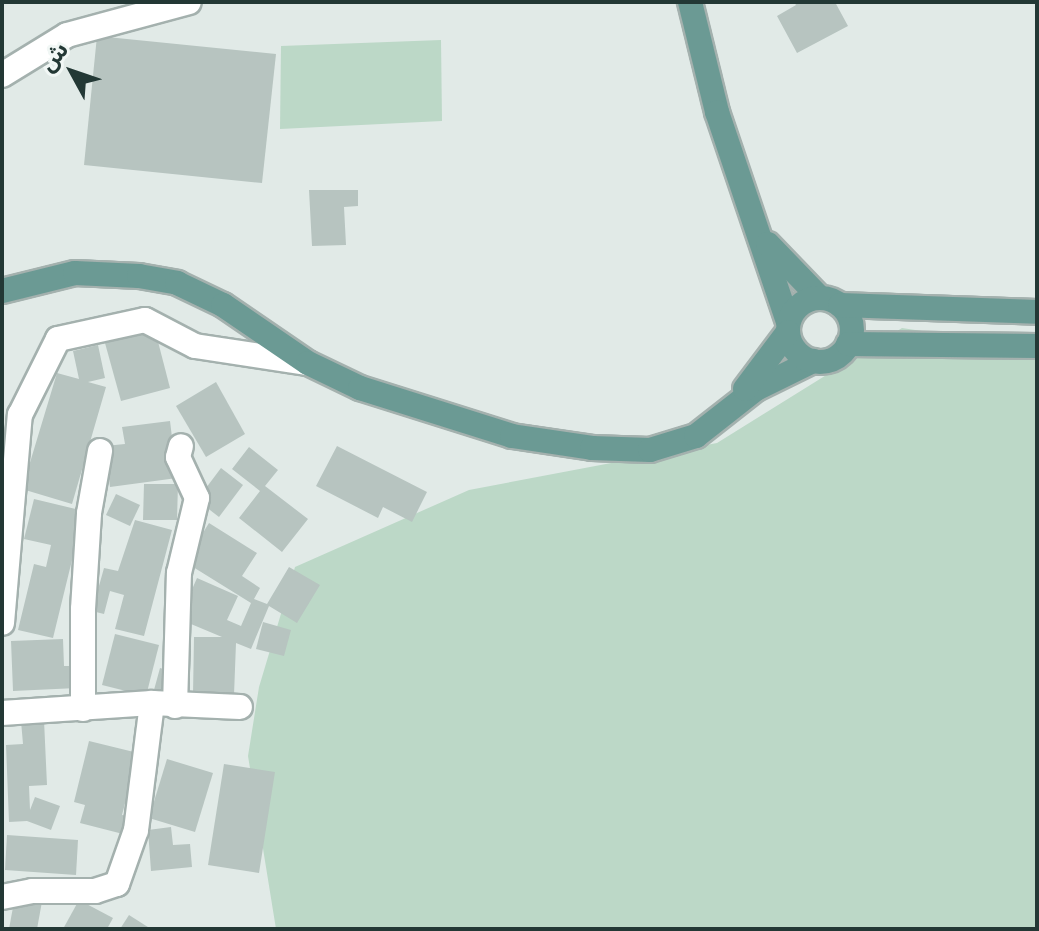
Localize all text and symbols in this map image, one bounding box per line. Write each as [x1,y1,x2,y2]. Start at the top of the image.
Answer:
north arrow [32,32,112,112]
text: ش [33,36,73,76]

